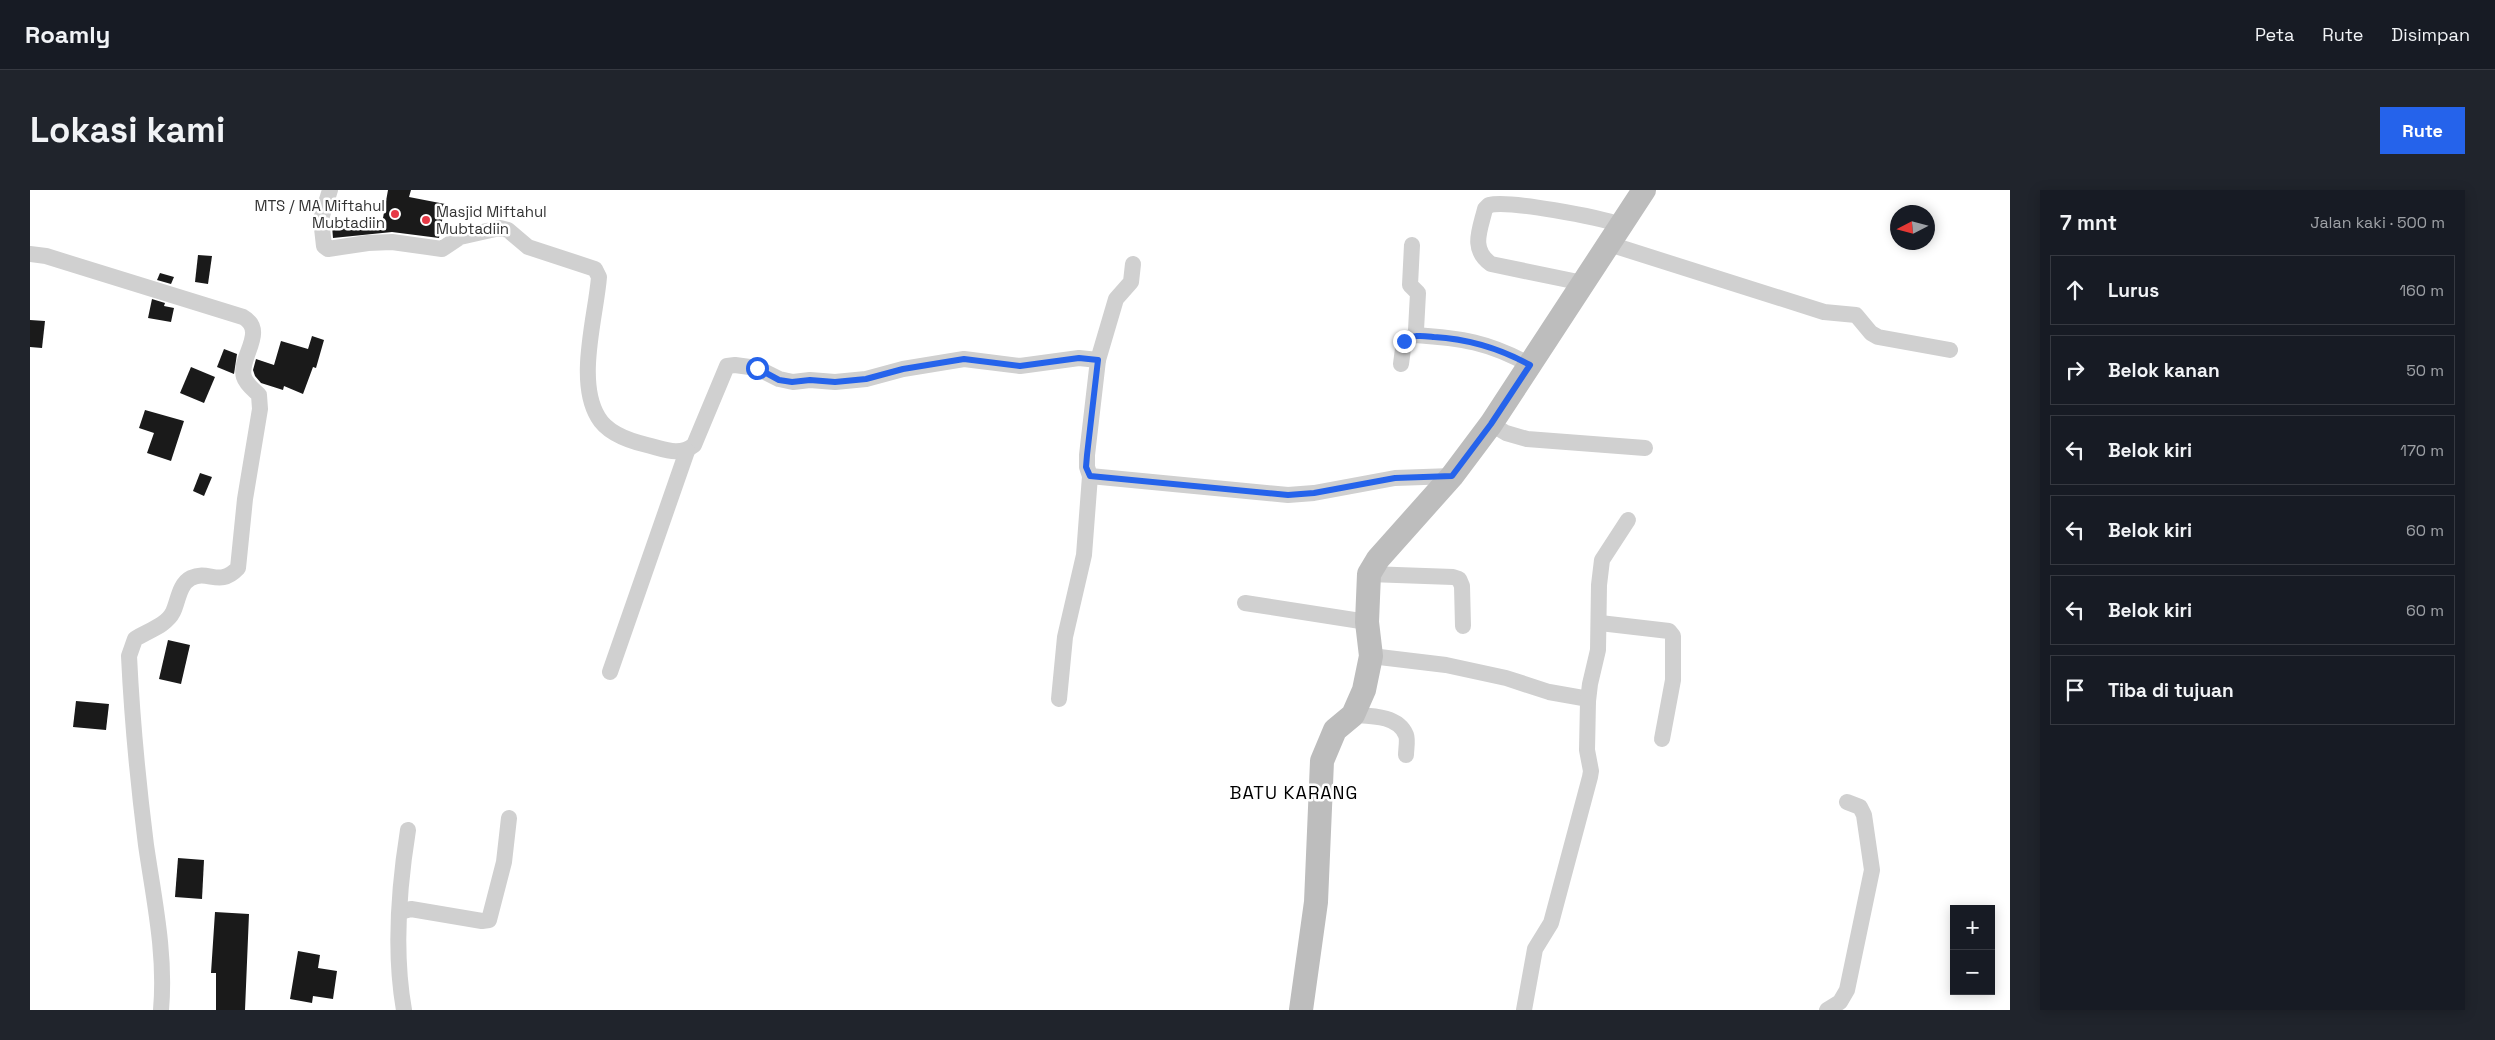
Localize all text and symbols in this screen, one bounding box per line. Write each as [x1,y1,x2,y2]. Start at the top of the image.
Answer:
text: Roamly [25,19,110,50]
text: Peta [2255,23,2294,46]
text: Rute [2322,23,2363,46]
text: Disimpan [2391,23,2470,46]
button: Rute [2380,107,2465,154]
text: Lokasi kami [30,108,225,152]
place label: MTS / MA Miftahul Mubtadiin [255,196,385,232]
place label: Masjid Miftahul Mubtadiin [436,202,547,238]
north arrow [1890,205,1935,250]
marker: MTS / MA Miftahul Mubtadiin [389,208,401,220]
text: 7 mnt [2060,209,2117,236]
text: Jalan kaki · 500 m [2310,212,2445,233]
marker: Masjid Miftahul Mubtadiin [420,214,432,226]
icon: ahead [2061,276,2089,304]
text: Lurus [2108,278,2159,303]
text: 160 m [2399,280,2444,301]
route end [1393,330,1416,353]
icon: right [2061,356,2089,384]
route start [746,357,769,380]
text: Belok kanan [2108,358,2220,383]
text: 50 m [2406,360,2444,381]
icon: left [2061,436,2089,464]
text: Belok kiri [2108,438,2192,463]
text: 170 m [2400,440,2444,461]
icon: left [2061,516,2089,544]
text: Belok kiri [2108,518,2192,543]
text: 60 m [2406,520,2444,541]
icon: left [2061,596,2089,624]
text: Belok kiri [2108,598,2192,623]
text: 60 m [2406,600,2444,621]
icon: arrive [2061,676,2089,704]
text: Tiba di tujuan [2108,678,2234,703]
district label: BATU KARANG [1230,781,1358,804]
map controls [1950,905,1995,995]
button: + [1950,905,1995,950]
button: − [1950,950,1995,995]

